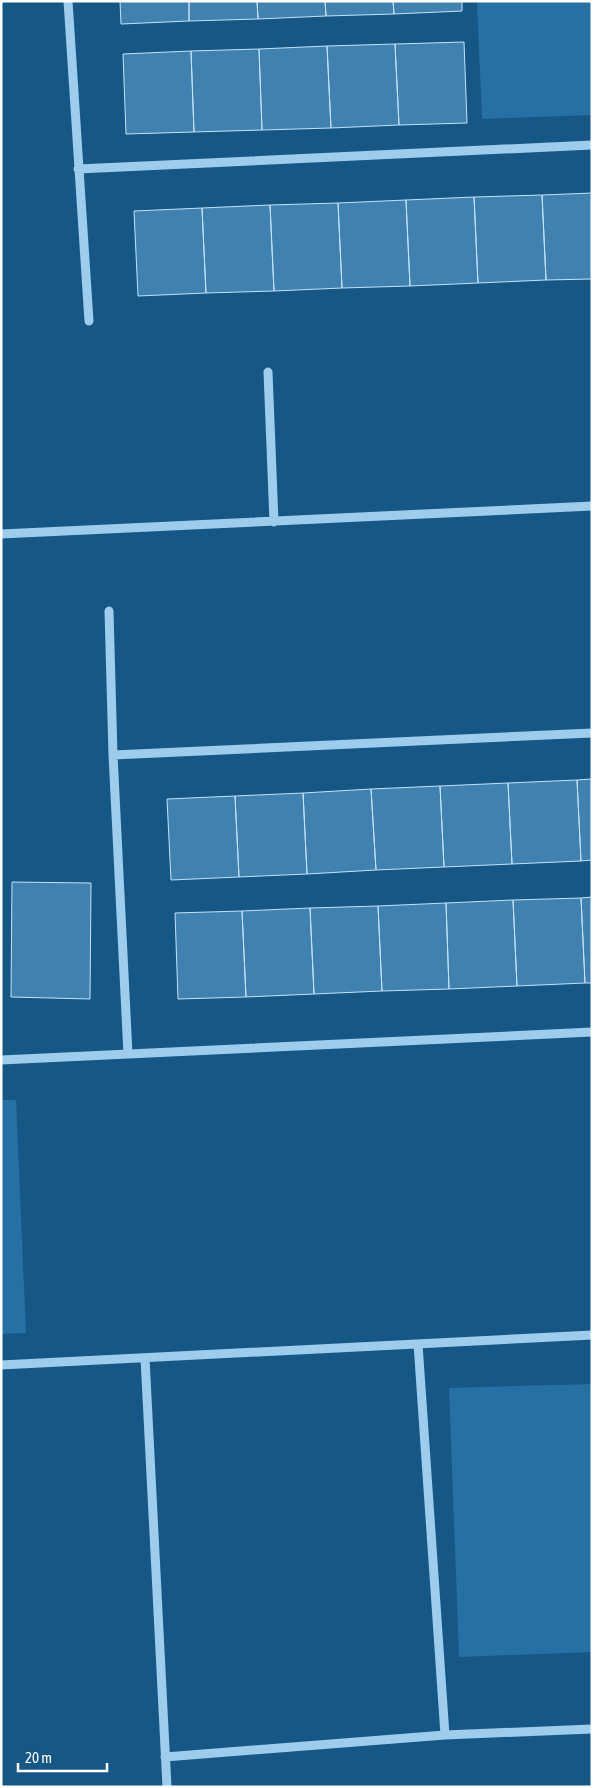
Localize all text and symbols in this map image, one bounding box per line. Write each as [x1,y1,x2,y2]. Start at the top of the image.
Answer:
scale bar [18,1740,106,1772]
text: 20 m [25,1749,52,1766]

